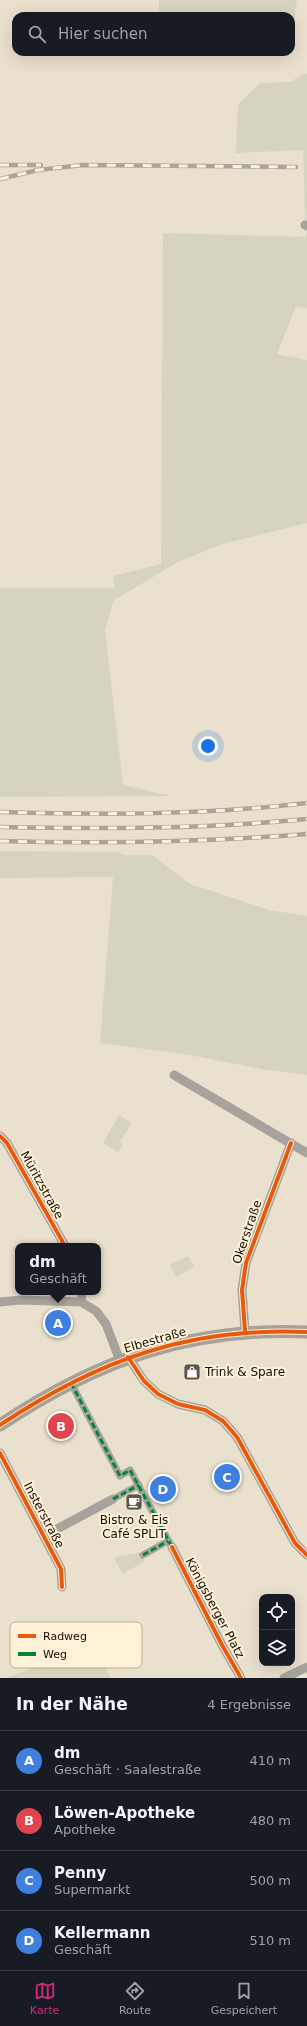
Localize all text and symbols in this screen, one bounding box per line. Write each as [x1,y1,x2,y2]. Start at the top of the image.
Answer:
search box [12,12,295,56]
icon: search [26,23,48,45]
text: Hier suchen [58,25,147,43]
your location [198,736,218,756]
street label: Müritzstraße [18,1149,66,1221]
street label: Okerstraße [230,1198,264,1266]
popup [15,1243,101,1295]
text: dm [29,1253,56,1271]
text: Geschäft [29,1271,87,1286]
pin: A [45,1308,71,1338]
street label: Elbestraße [122,1324,188,1356]
shop icon: Trink & Spare [182,1362,202,1382]
place label: Trink & Spare [204,1365,285,1379]
pin: B [48,1411,74,1441]
pin: C [214,1462,240,1492]
pin: D [150,1474,176,1504]
street label: Insterstraße [21,1480,67,1550]
cafe icon: Bistro & Eis Café SPLIT [124,1492,144,1512]
place label: Bistro & Eis Café SPLIT [100,1513,168,1541]
street label: Königsberger Platz [183,1555,247,1661]
map controls [259,1594,295,1666]
button: locate [259,1594,295,1630]
legend [10,1622,142,1668]
text: Radweg [43,1630,87,1643]
button: layers [259,1630,295,1666]
text: Weg [43,1648,67,1661]
text: In der Nähe [16,1694,128,1714]
text: 4 Ergebnisse [207,1697,291,1712]
text: dm [54,1744,80,1762]
text: A [24,1753,34,1768]
text: 410 m [249,1753,291,1768]
text: Geschäft · Saalestraße [54,1762,201,1777]
text: Löwen-Apotheke [54,1804,195,1822]
text: B [24,1813,34,1828]
text: 480 m [249,1813,291,1828]
text: Apotheke [54,1822,116,1837]
text: Penny [54,1864,106,1882]
text: C [24,1873,34,1888]
text: 500 m [249,1873,291,1888]
text: Supermarkt [54,1882,130,1897]
text: Kellermann [54,1924,151,1942]
text: D [24,1933,34,1948]
text: 510 m [249,1933,291,1948]
text: Geschäft [54,1942,112,1957]
tab: Karte [30,1980,59,2017]
tab: Route [119,1980,151,2017]
tab: Gespeichert [211,1980,277,2017]

